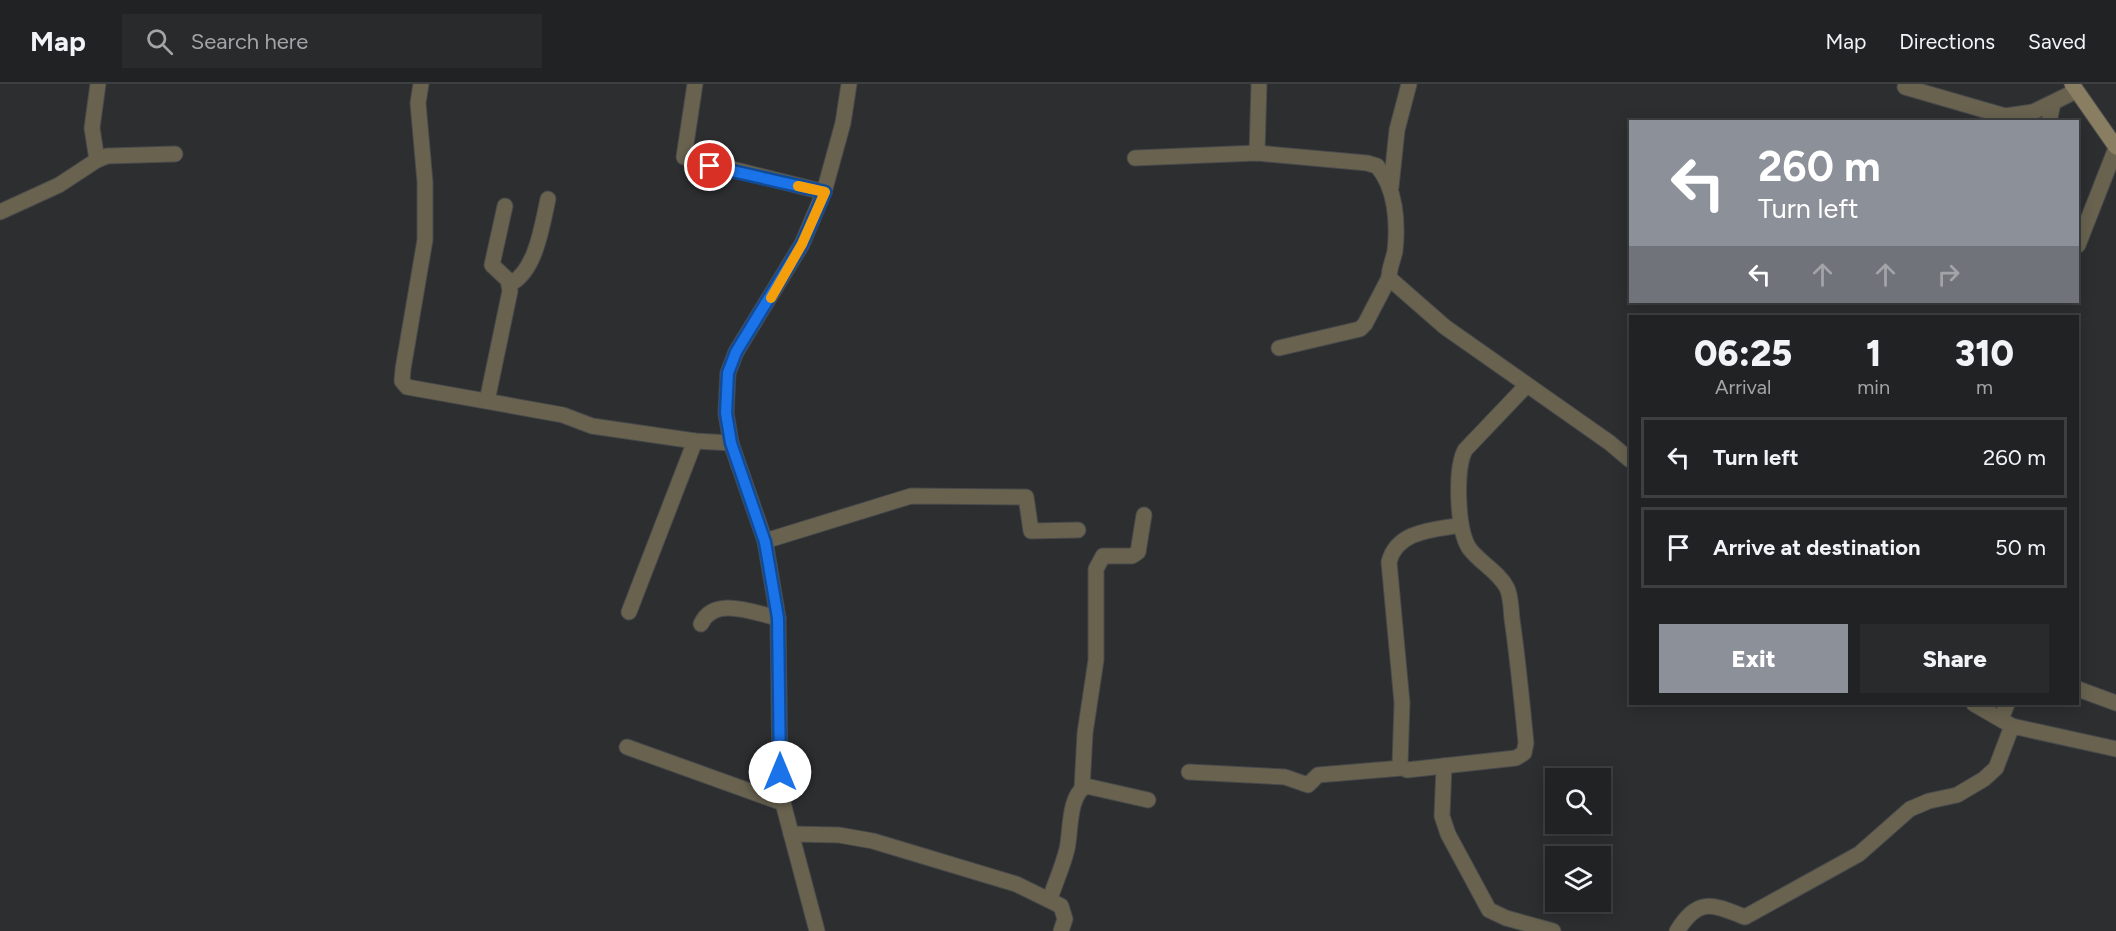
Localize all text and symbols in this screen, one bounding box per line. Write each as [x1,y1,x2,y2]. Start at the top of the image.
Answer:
search box [122,14,542,68]
text: Map [30,24,86,58]
icon: search [143,25,176,58]
text: Search here [191,28,308,55]
text: Map [1825,29,1866,54]
text: Directions [1899,29,1995,54]
text: Saved [2028,29,2086,54]
pin [684,140,735,191]
text: 260 m [1758,141,1881,192]
icon: left [1659,144,1737,222]
icon: arrive [693,149,726,182]
text: Turn left [1758,192,1858,225]
icon: left [1743,258,1776,291]
icon: ahead [1806,258,1839,291]
icon: ahead [1869,258,1902,291]
icon: right [1932,258,1965,291]
text: 06:25 [1694,332,1792,375]
text: 1 [1866,332,1881,375]
text: 310 [1955,332,2014,375]
text: Arrival [1715,375,1771,399]
text: min [1857,375,1890,399]
text: m [1976,375,1993,399]
icon: left [1662,441,1695,474]
text: Turn left [1713,444,1799,471]
text: 260 m [1983,444,2046,471]
icon: arrive [1662,531,1695,564]
text: Arrive at destination [1713,534,1921,561]
text: 50 m [1995,534,2046,561]
button: Exit [1659,624,1848,693]
button: Share [1860,624,2049,693]
position arrow [748,740,812,804]
map controls [1545,768,1611,912]
button: search [1545,768,1611,834]
button: layers [1545,846,1611,912]

